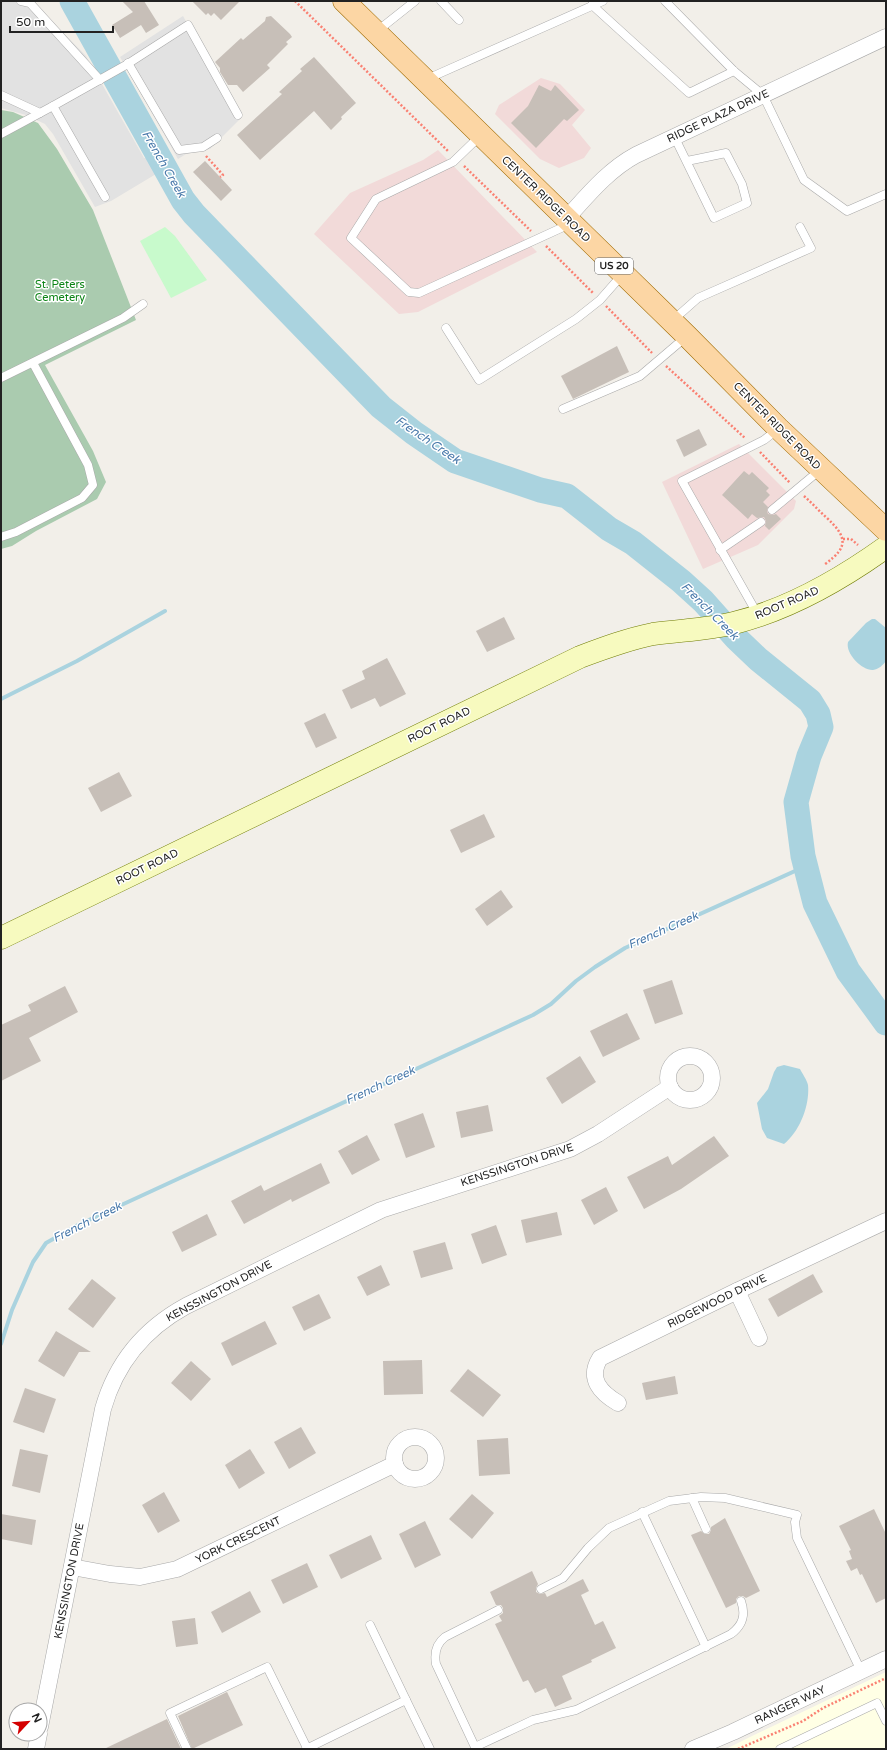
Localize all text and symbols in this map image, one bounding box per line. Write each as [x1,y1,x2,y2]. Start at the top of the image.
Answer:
scale bar [10,8,113,34]
text: 50 m [16,15,45,29]
street label: RIDGE PLAZA DRIVE [665,87,771,145]
water label: French Creek [139,128,190,201]
street label: CENTER RIDGE ROAD [499,153,593,245]
road number: US 20 [595,258,633,274]
park label: St. Peters Cemetery [35,278,85,304]
street label: CENTER RIDGE ROAD [731,380,823,472]
water label: French Creek [393,413,464,468]
water label: French Creek [678,579,743,644]
street label: ROOT ROAD [753,584,821,622]
street label: ROOT ROAD [406,704,472,746]
street label: ROOT ROAD [114,846,180,888]
water label: French Creek [626,908,701,952]
water label: French Creek [343,1062,418,1107]
street label: KENSSINGTON DRIVE [459,1141,575,1189]
water label: French Creek [50,1198,125,1245]
street label: KENSSINGTON DRIVE [164,1258,274,1324]
street label: RIDGEWOOD DRIVE [665,1271,769,1331]
street label: YORK CRESCENT [193,1514,283,1566]
street label: KENSSINGTON DRIVE [51,1522,87,1640]
street label: RANGER WAY [753,1683,827,1727]
north arrow [8,1702,48,1742]
text: N [29,1711,44,1725]

